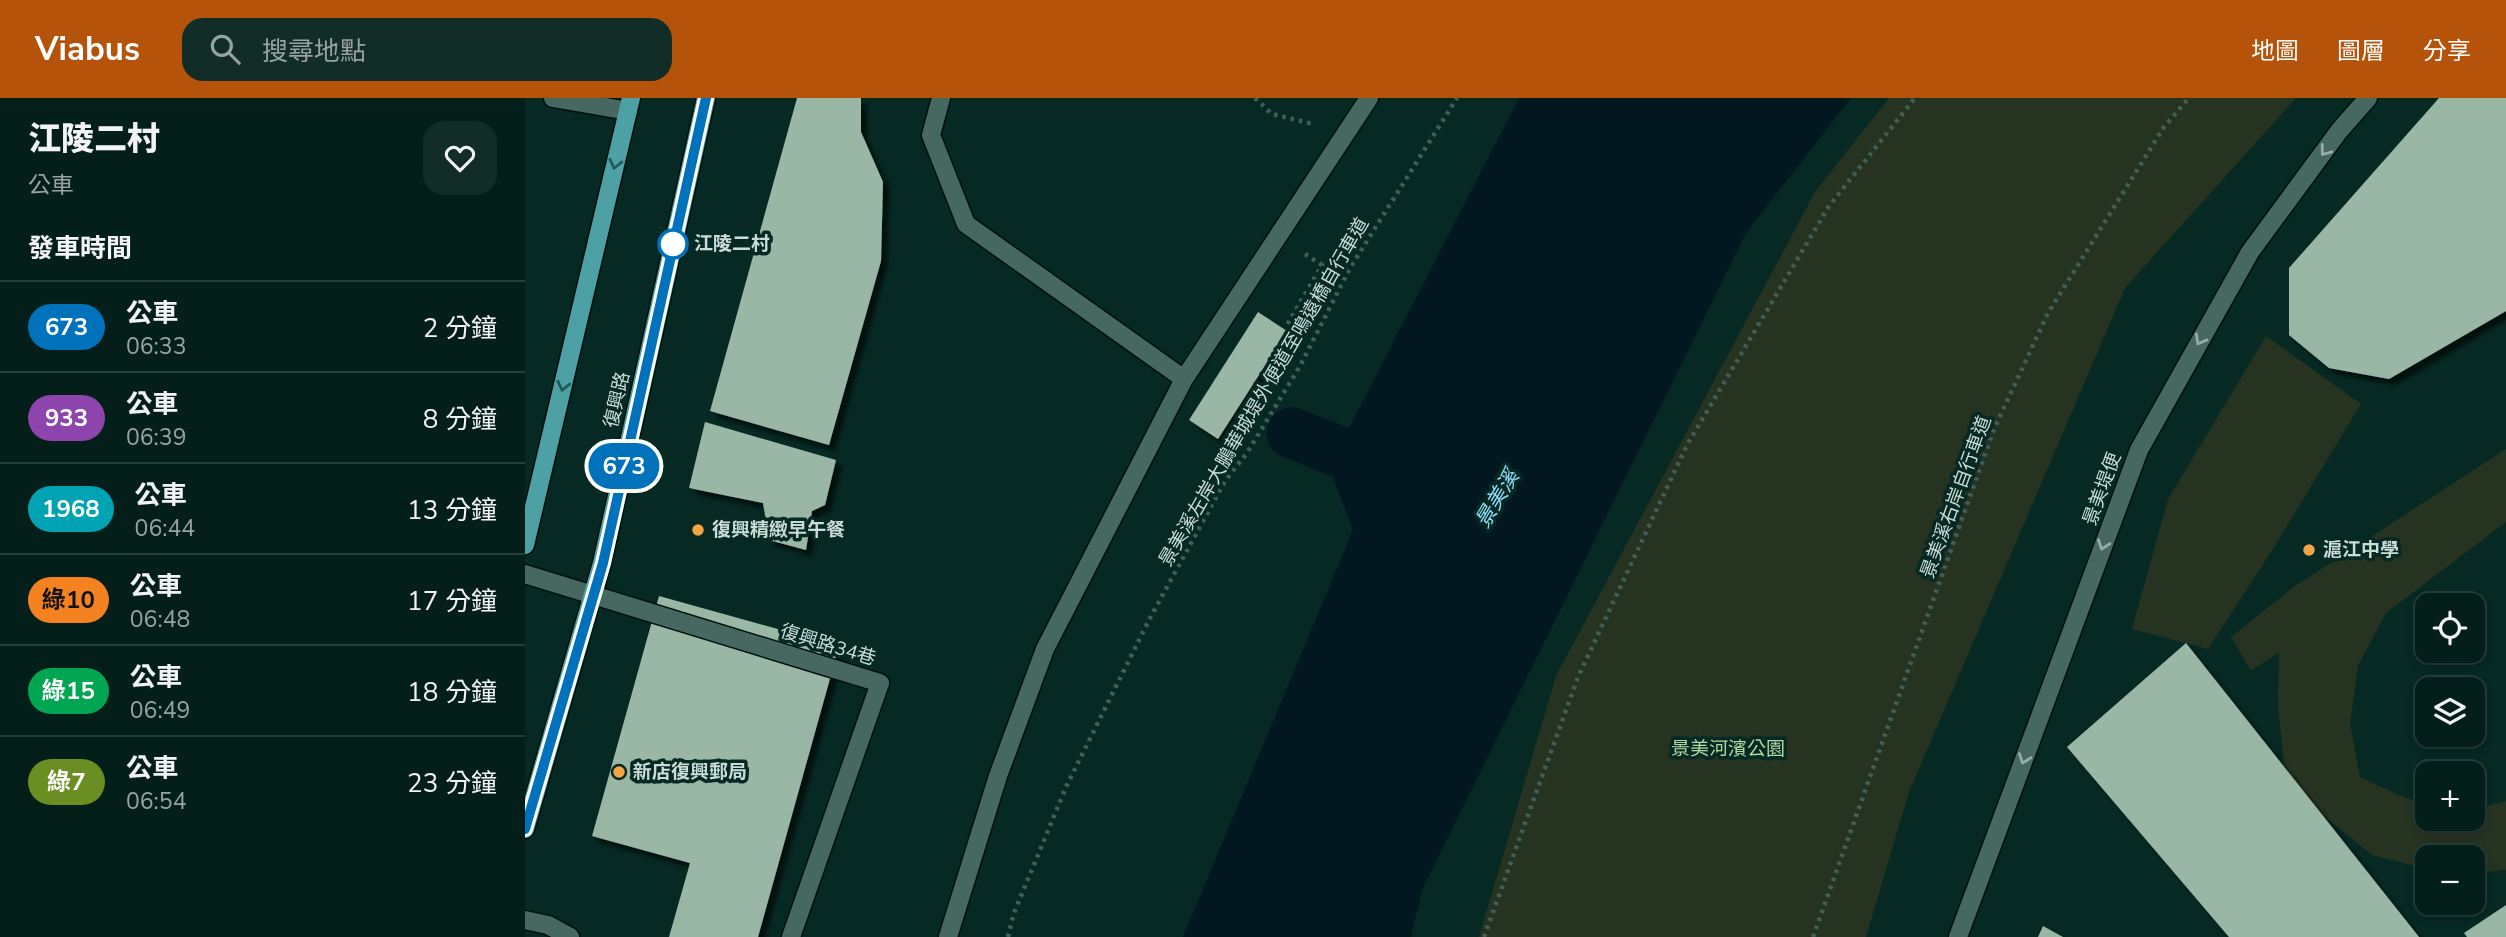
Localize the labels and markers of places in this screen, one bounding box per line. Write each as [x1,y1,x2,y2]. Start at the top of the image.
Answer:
marker: 江陵二村 [658,229,688,259]
place label: 江陵二村 [694,231,770,257]
place label: 復興精緻早午餐 [712,517,845,543]
marker: 復興精緻早午餐 [690,522,706,538]
place label: 滬江中學 [2323,537,2399,563]
marker: 滬江中學 [2301,542,2317,558]
place label: 新店復興郵局 [633,759,747,785]
marker: 新店復興郵局 [611,764,627,780]

